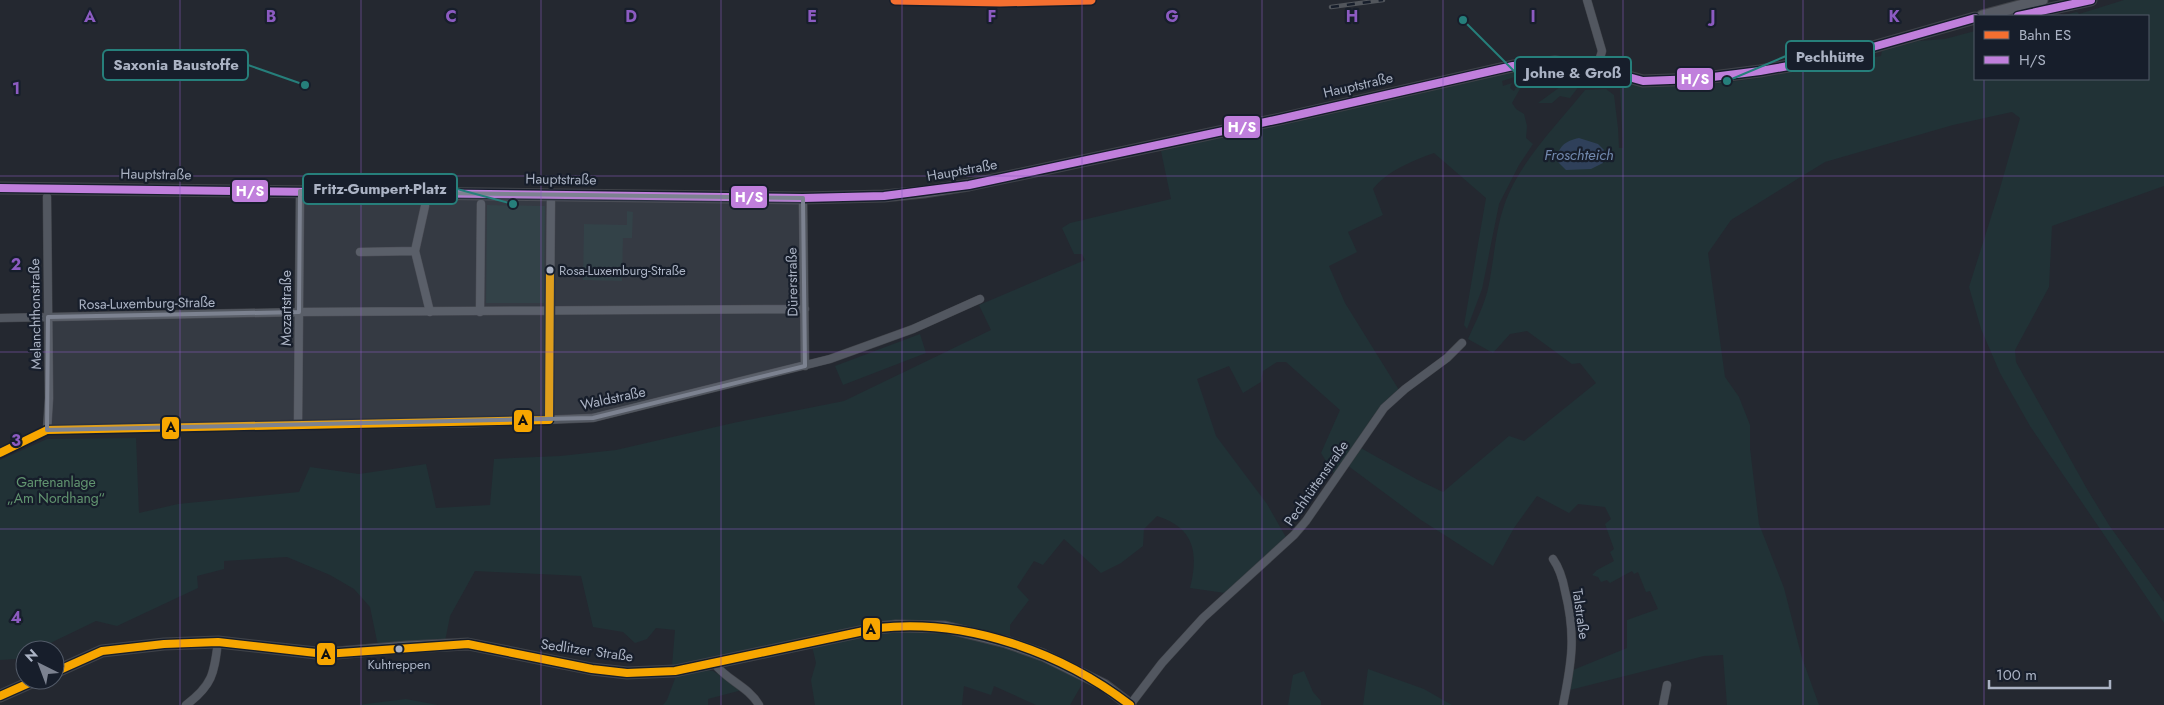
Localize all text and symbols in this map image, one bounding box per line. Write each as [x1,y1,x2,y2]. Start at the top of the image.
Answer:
text: A [83,5,96,28]
text: B [266,5,276,28]
text: C [445,5,457,28]
text: D [625,5,637,28]
text: E [807,5,817,28]
text: F [988,5,996,28]
text: G [1165,5,1179,28]
text: H [1346,5,1358,28]
text: I [1530,5,1536,28]
text: J [1707,5,1716,28]
text: K [1888,5,1900,28]
legend [1974,15,2149,80]
text: Bahn ES [2019,24,2071,46]
callout: Pechhütte [1786,41,1874,71]
text: Pechhütte [1796,46,1865,68]
text: H/S [2019,49,2046,71]
callout: Saxonia Baustoffe [103,50,248,80]
text: Saxonia Baustoffe [113,54,239,76]
callout: Johne & Groß [1515,57,1631,87]
text: Johne & Groß [1522,62,1622,84]
street label: Hauptstraße [1321,67,1395,103]
line badge: H/S [1676,67,1714,91]
text: H/S [1681,69,1709,89]
text: 1 [12,77,20,100]
line badge: H/S [1223,115,1261,139]
text: H/S [1228,117,1256,137]
water label: Froschteich [1544,144,1614,166]
street label: Hauptstraße [925,154,999,186]
street label: Hauptstraße [120,163,192,185]
street label: Hauptstraße [525,168,597,190]
callout: Fritz-Gumpert-Platz [303,174,457,204]
text: Fritz-Gumpert-Platz [313,178,447,200]
line badge: H/S [231,179,269,203]
text: H/S [236,181,264,201]
line badge: H/S [730,185,768,209]
text: H/S [735,187,763,207]
street label: Dürerstraße [781,247,803,317]
text: 2 [11,253,21,276]
street label: Melanchthonstraße [24,258,46,370]
place label: Rosa-Luxemburg-Straße [559,261,686,280]
marker: Rosa-Luxemburg-Straße [545,265,555,275]
street label: Mozartstraße [276,270,296,346]
street label: Rosa-Luxemburg-Straße [79,292,215,314]
street label: Waldstraße [579,381,647,415]
line badge: A [513,409,533,433]
text: A [517,410,529,430]
line badge: A [161,416,180,440]
text: A [165,417,177,437]
text: 3 [11,429,21,452]
street label: Pechhüttenstraße [1279,436,1353,530]
park label: Gartenanlage „Am Nordhang“ [7,472,105,508]
street label: Talstraße [1568,587,1594,641]
text: 4 [10,606,22,629]
line badge: A [862,617,881,641]
text: A [865,619,877,639]
street label: Sedlitzer Straße [539,634,635,666]
north arrow [15,640,65,690]
line badge: A [316,642,336,666]
text: N [20,644,42,666]
text: A [320,644,332,664]
marker: Kuhtreppen [394,644,404,654]
place label: Kuhtreppen [367,655,431,674]
scale bar [1989,658,2110,690]
text: 100 m [1996,664,2037,686]

